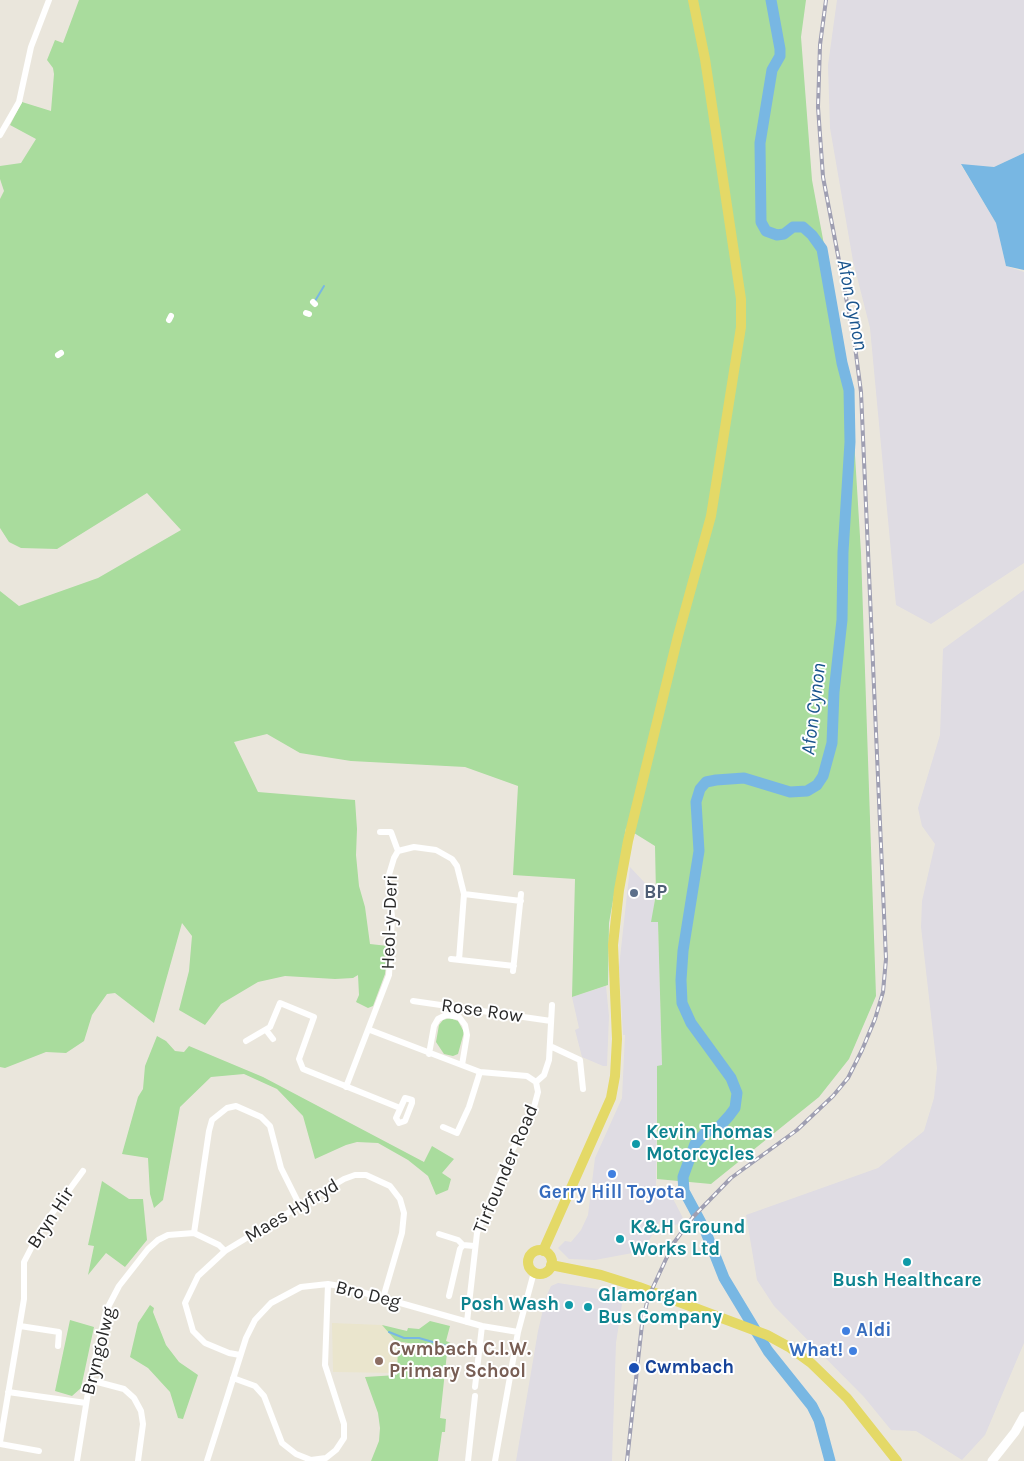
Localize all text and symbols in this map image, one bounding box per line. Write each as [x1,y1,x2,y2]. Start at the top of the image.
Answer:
water label: Afon Cynon [831,257,873,353]
water label: Afon Cynon [796,662,832,756]
street label: Heol-y-Deri [377,874,403,970]
place label: BP [644,882,667,904]
marker: BP [628,887,640,899]
street label: Rose Row [440,994,524,1028]
street label: Tirfounder Road [469,1101,543,1237]
place label: Kevin Thomas Motorcycles [646,1122,773,1166]
marker: Kevin Thomas Motorcycles [630,1138,642,1150]
marker: Gerry Hill Toyota [606,1168,618,1180]
street label: Maes Hyfryd [241,1174,343,1248]
place label: Gerry Hill Toyota [539,1182,685,1204]
street label: Bryn Hir [23,1183,79,1253]
place label: K&H Ground Works Ltd [630,1217,745,1261]
marker: K&H Ground Works Ltd [614,1233,626,1245]
marker: Bush Healthcare [901,1256,913,1268]
place label: Bush Healthcare [832,1270,982,1292]
street label: Bro Deg [333,1276,403,1314]
place label: Glamorgan Bus Company [598,1285,722,1329]
place label: Posh Wash [460,1294,559,1316]
marker: Posh Wash [563,1299,575,1311]
marker: Glamorgan Bus Company [582,1301,594,1313]
street label: Bryngolwg [77,1305,121,1397]
place label: Aldi [856,1320,892,1342]
marker: Aldi [840,1325,852,1337]
place label: Cwmbach C.I.W. Primary School [389,1339,531,1383]
place label: What! [789,1340,843,1362]
marker: What! [847,1345,859,1357]
marker: Cwmbach C.I.W. Primary School [373,1355,385,1367]
place label: Cwmbach [645,1357,734,1379]
marker: Cwmbach [627,1361,641,1375]

